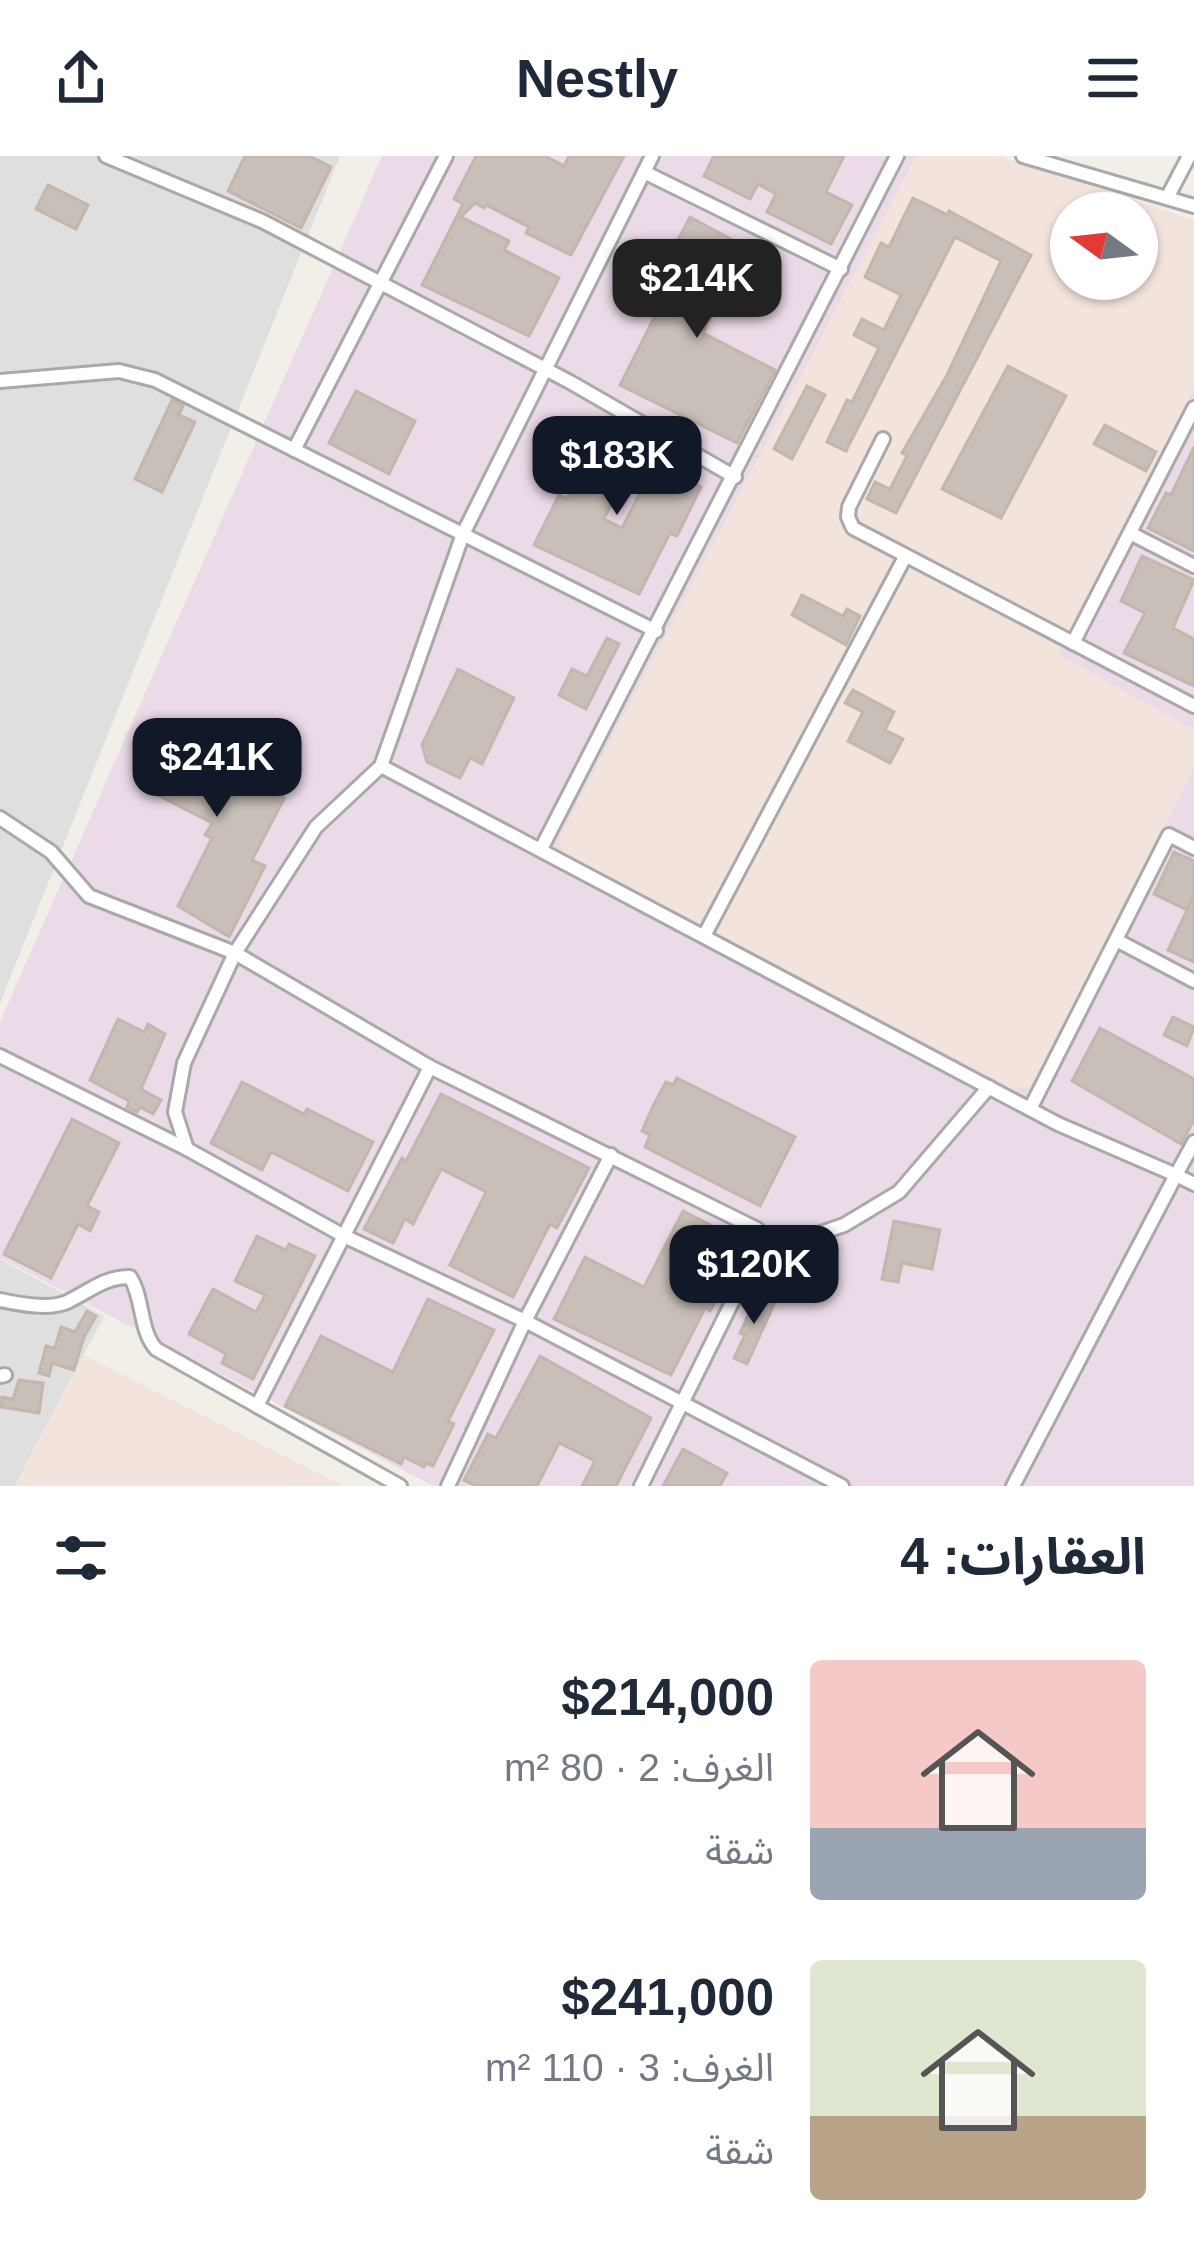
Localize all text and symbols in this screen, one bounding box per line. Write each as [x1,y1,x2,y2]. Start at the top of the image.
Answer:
icon: share [48,45,114,111]
icon: menu [1080,45,1146,111]
text: Nestly [516,48,678,108]
north arrow [1050,192,1158,300]
map controls [1050,192,1158,300]
pin: $214K [613,239,781,341]
text: $214K [640,256,754,299]
pin: $183K [533,416,701,518]
text: $183K [560,433,674,476]
pin: $241K [133,718,301,820]
text: $241K [160,735,274,778]
pin: $120K [670,1225,838,1327]
text: $120K [697,1242,811,1285]
icon: filters [48,1525,114,1591]
text: العقارات: 4 [900,1528,1146,1585]
text: $214,000 [561,1669,774,1726]
icon: home [906,1708,1050,1852]
text: الغرف: 2 · 80 m² [504,1746,774,1789]
text: شقة [705,1829,774,1872]
text: $241,000 [561,1969,774,2026]
icon: home [906,2008,1050,2152]
text: الغرف: 3 · 110 m² [485,2046,774,2089]
text: شقة [705,2129,774,2172]

